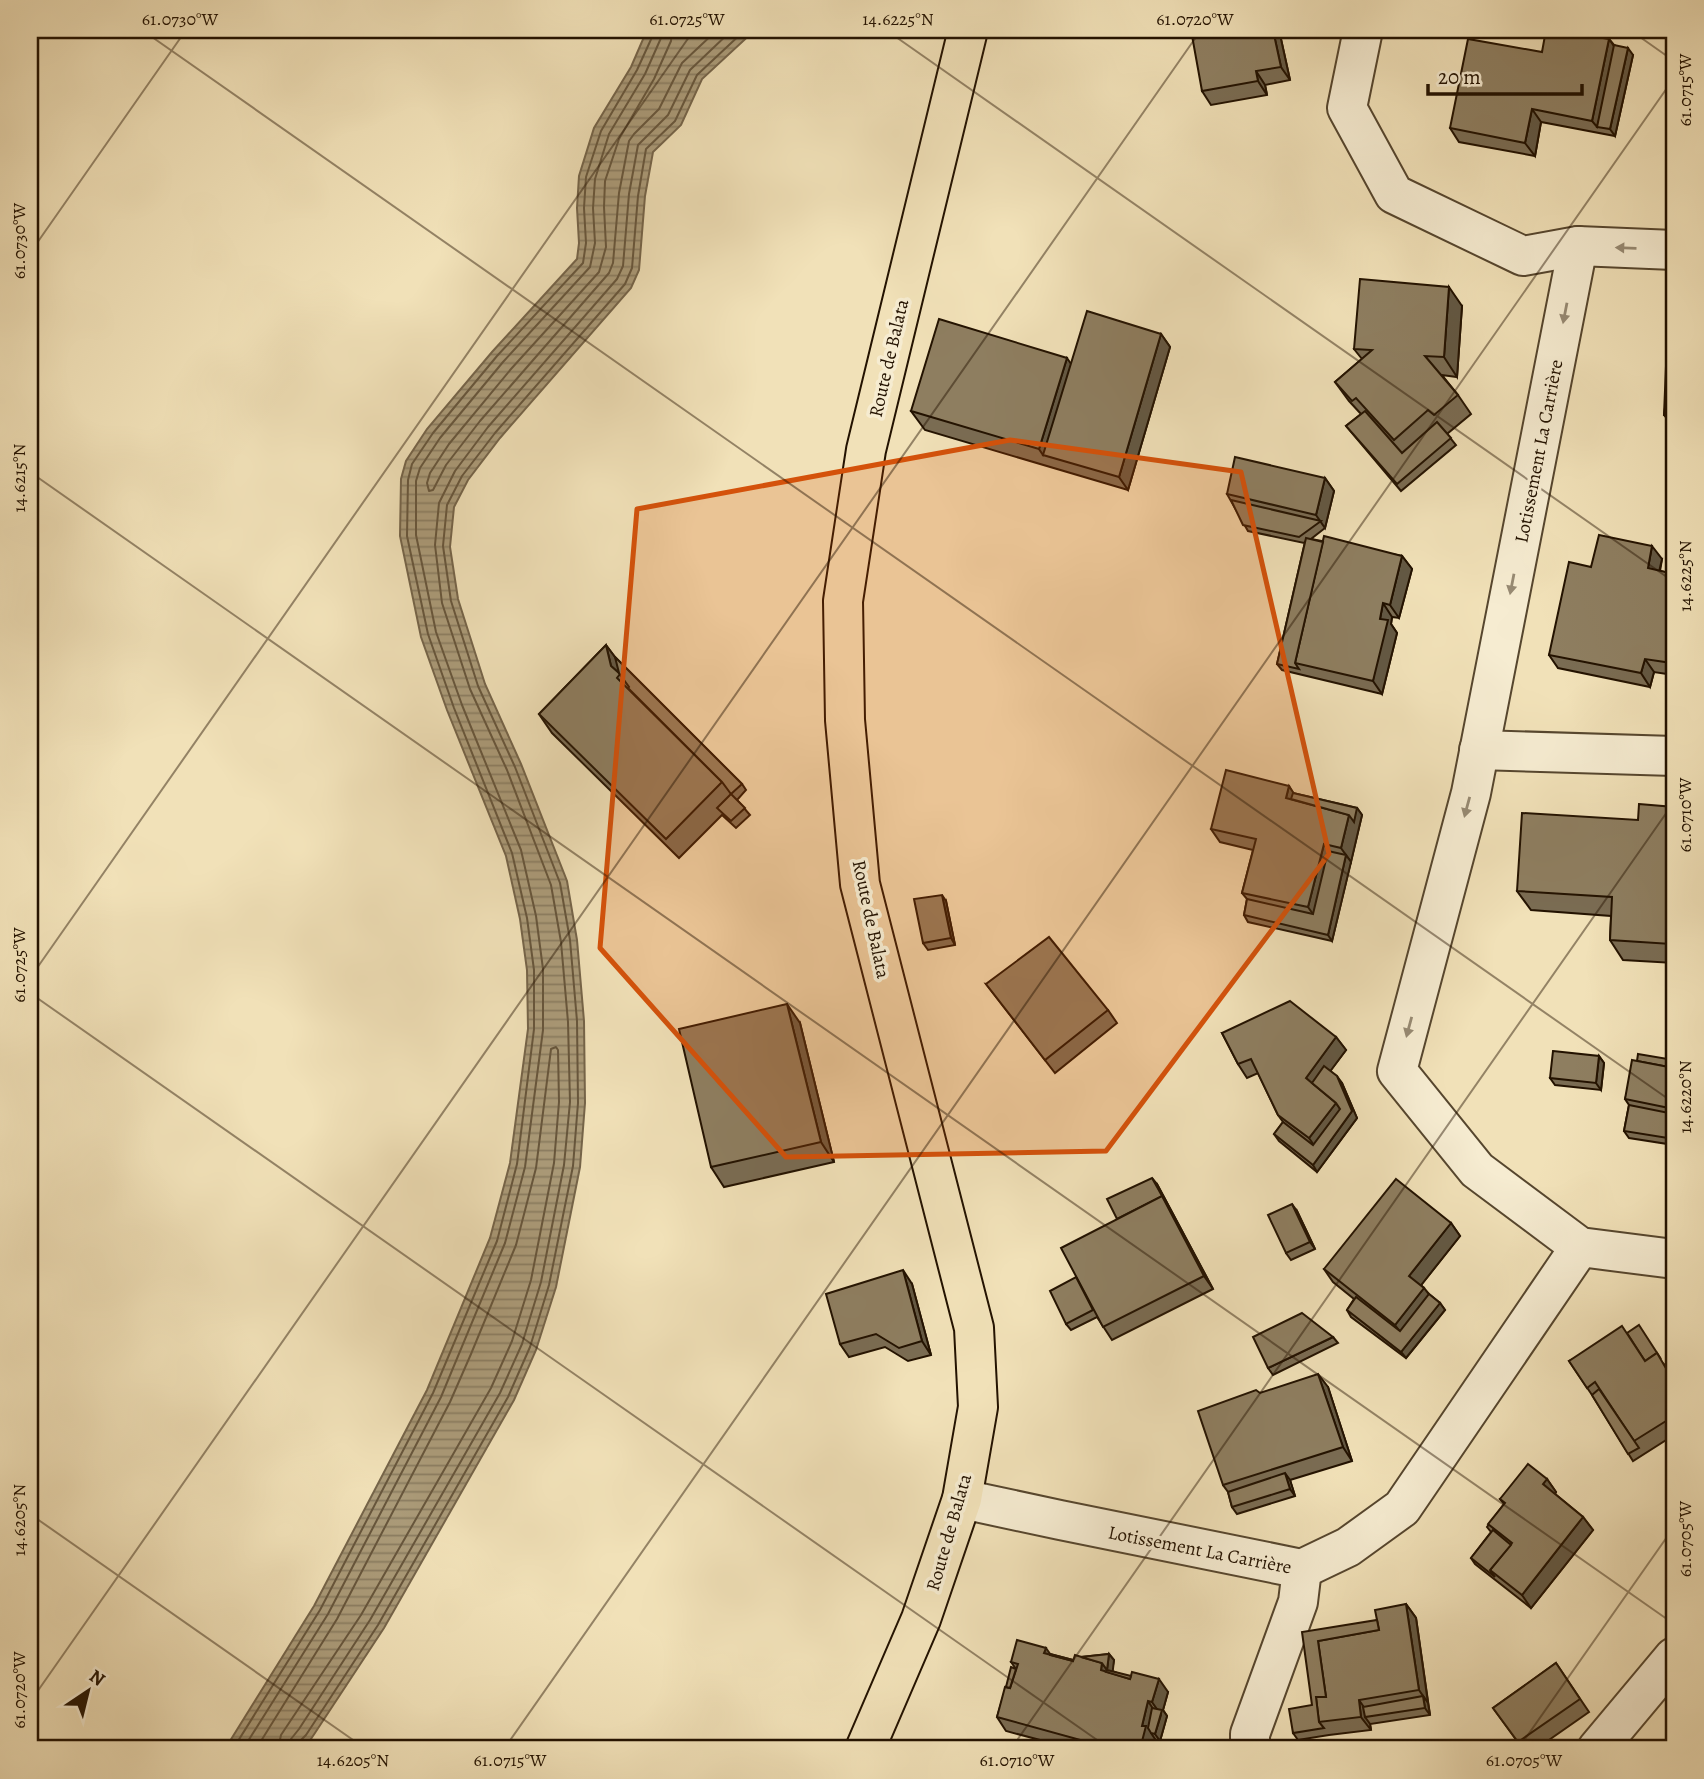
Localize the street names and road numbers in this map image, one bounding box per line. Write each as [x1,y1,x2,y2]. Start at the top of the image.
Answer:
street label: Route de Balata [863,296,915,420]
street label: Lotissement La Carrière [1508,357,1570,545]
street label: Route de Balata [846,858,896,981]
street label: Route de Balata [920,1471,978,1594]
street label: Lotissement La Carrière [1106,1519,1294,1581]

